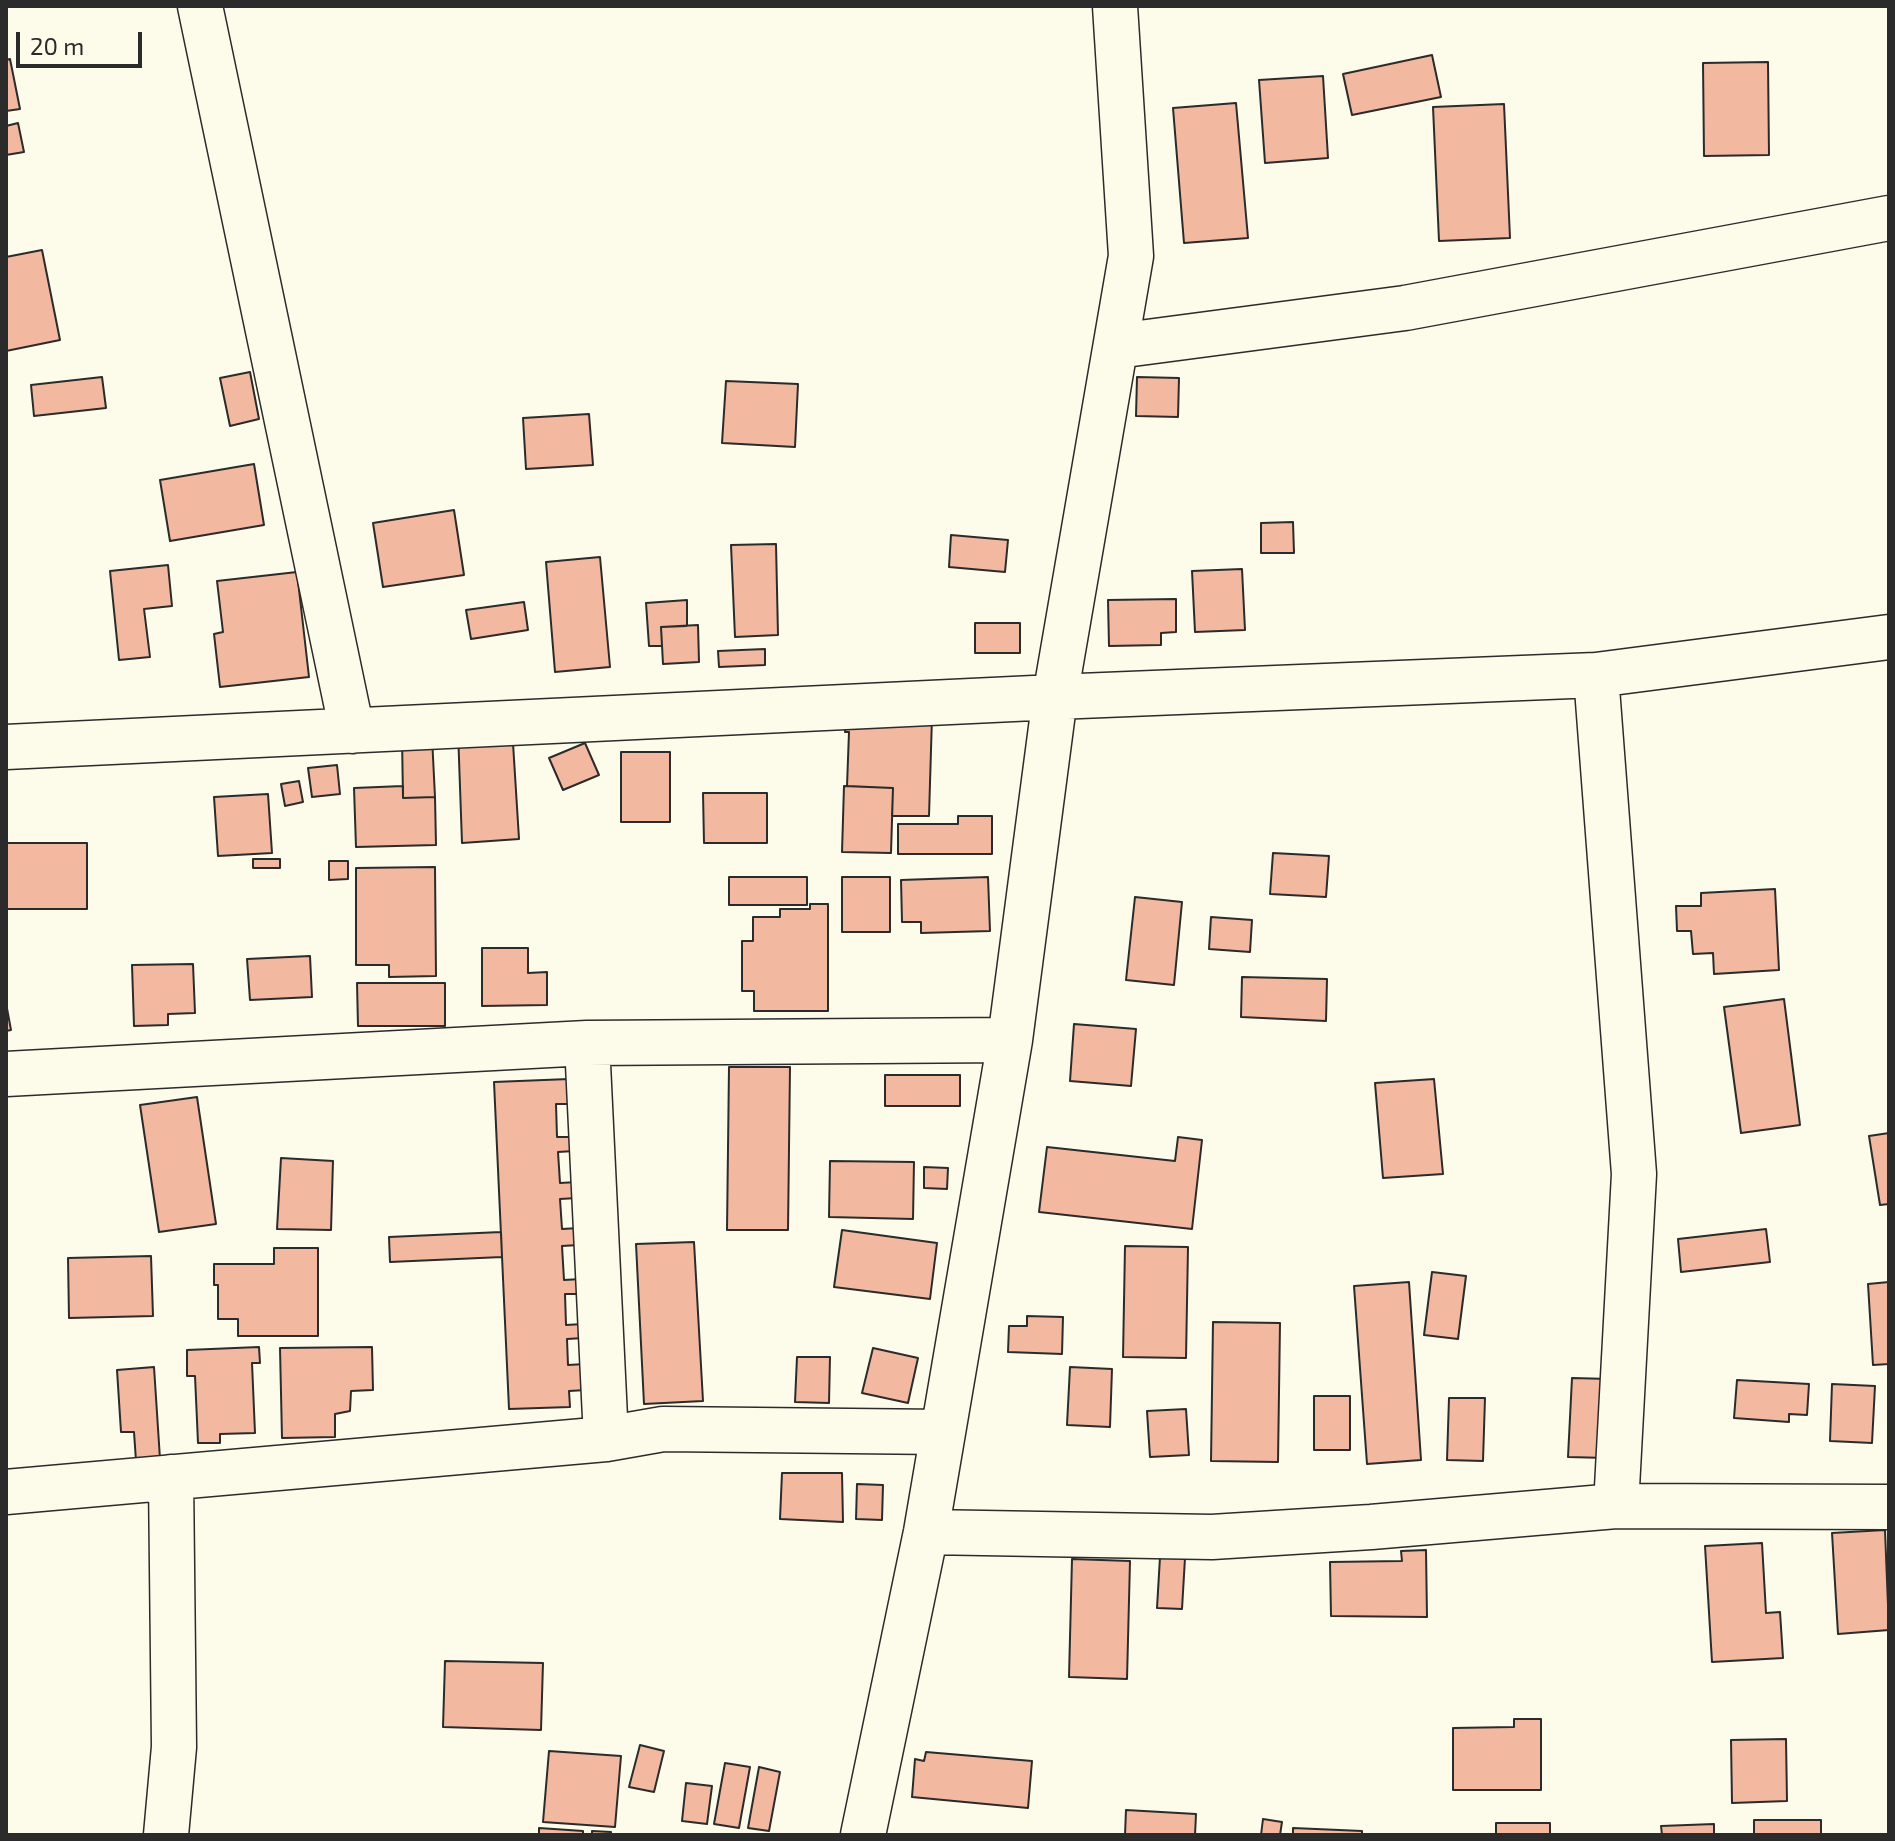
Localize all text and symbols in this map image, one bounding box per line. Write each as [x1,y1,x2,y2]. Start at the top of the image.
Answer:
scale bar [20,16,146,66]
text: 20 m [30,31,84,60]

